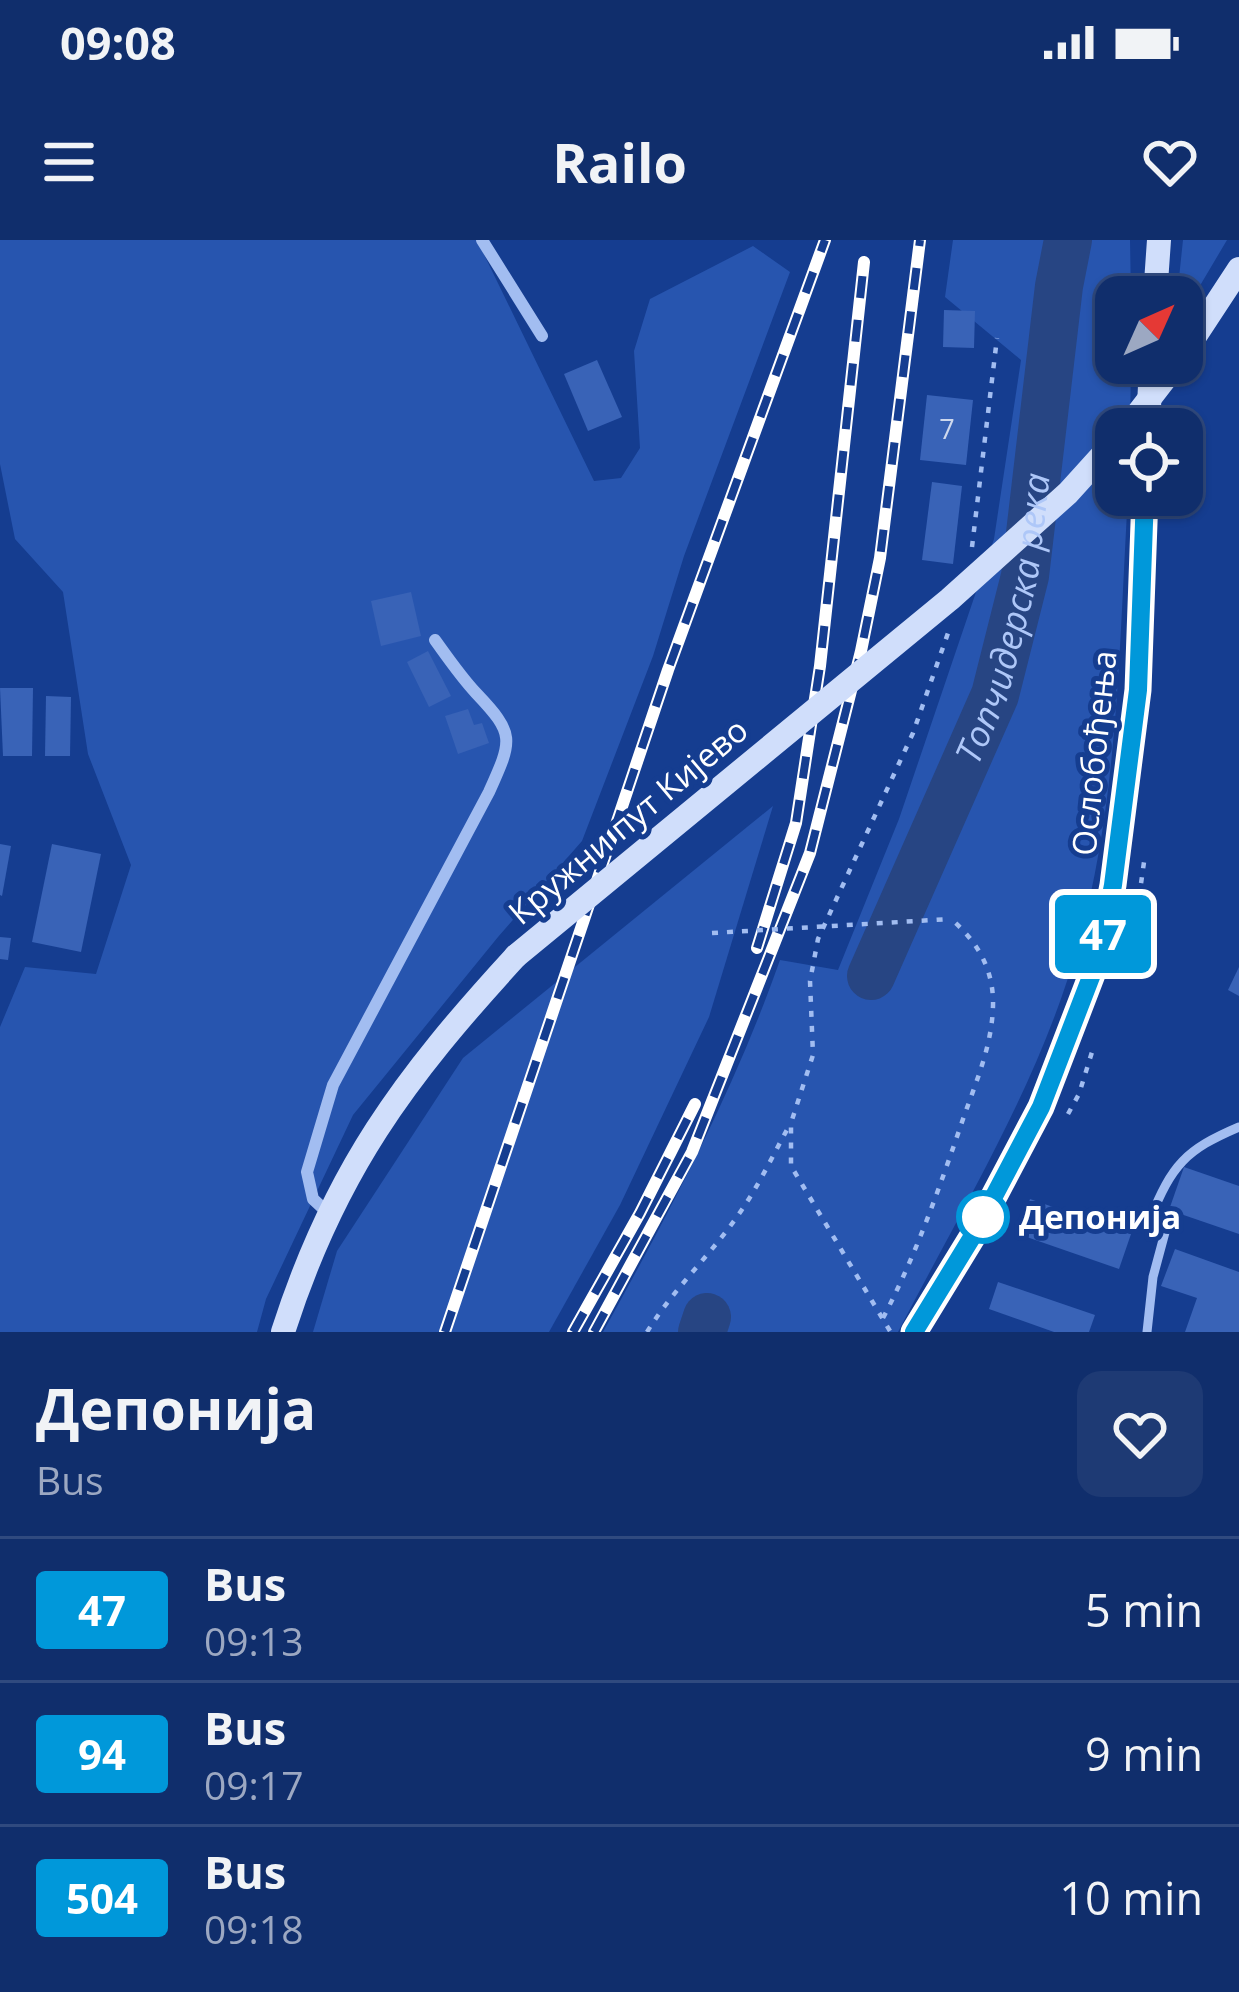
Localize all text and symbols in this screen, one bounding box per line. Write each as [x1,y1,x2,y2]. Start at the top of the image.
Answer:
text: 09:08 [60,12,176,73]
text: Railo [552,125,687,199]
icon: menu [36,129,102,195]
icon: heart [1137,129,1203,195]
north arrow [1095,276,1203,384]
map controls [1095,276,1203,516]
button: locate [1095,408,1203,516]
house number: 7 [939,410,955,447]
water label: Топчидерска река [943,470,1061,771]
street label: Ослобођења [1060,648,1127,858]
street label: Кружни пут Кијево [499,707,757,934]
line badge: 47 [1049,895,1157,973]
text: 47 [1079,905,1127,962]
marker: Депонија [958,1192,1008,1242]
place label: Депонија [1019,1194,1181,1239]
text: Депонија [36,1369,316,1447]
button: heart [1077,1371,1203,1497]
text: Bus [36,1453,104,1506]
text: Bus [204,1553,286,1614]
text: 5 min [1085,1579,1203,1640]
text: 47 [78,1581,126,1638]
text: 09:13 [204,1614,303,1667]
text: Bus [204,1697,286,1758]
text: 9 min [1085,1723,1203,1784]
text: 94 [78,1725,126,1782]
text: 09:17 [204,1758,303,1811]
text: Bus [204,1841,286,1902]
text: 10 min [1059,1867,1203,1928]
text: 504 [66,1869,138,1926]
text: 09:18 [204,1902,303,1955]

